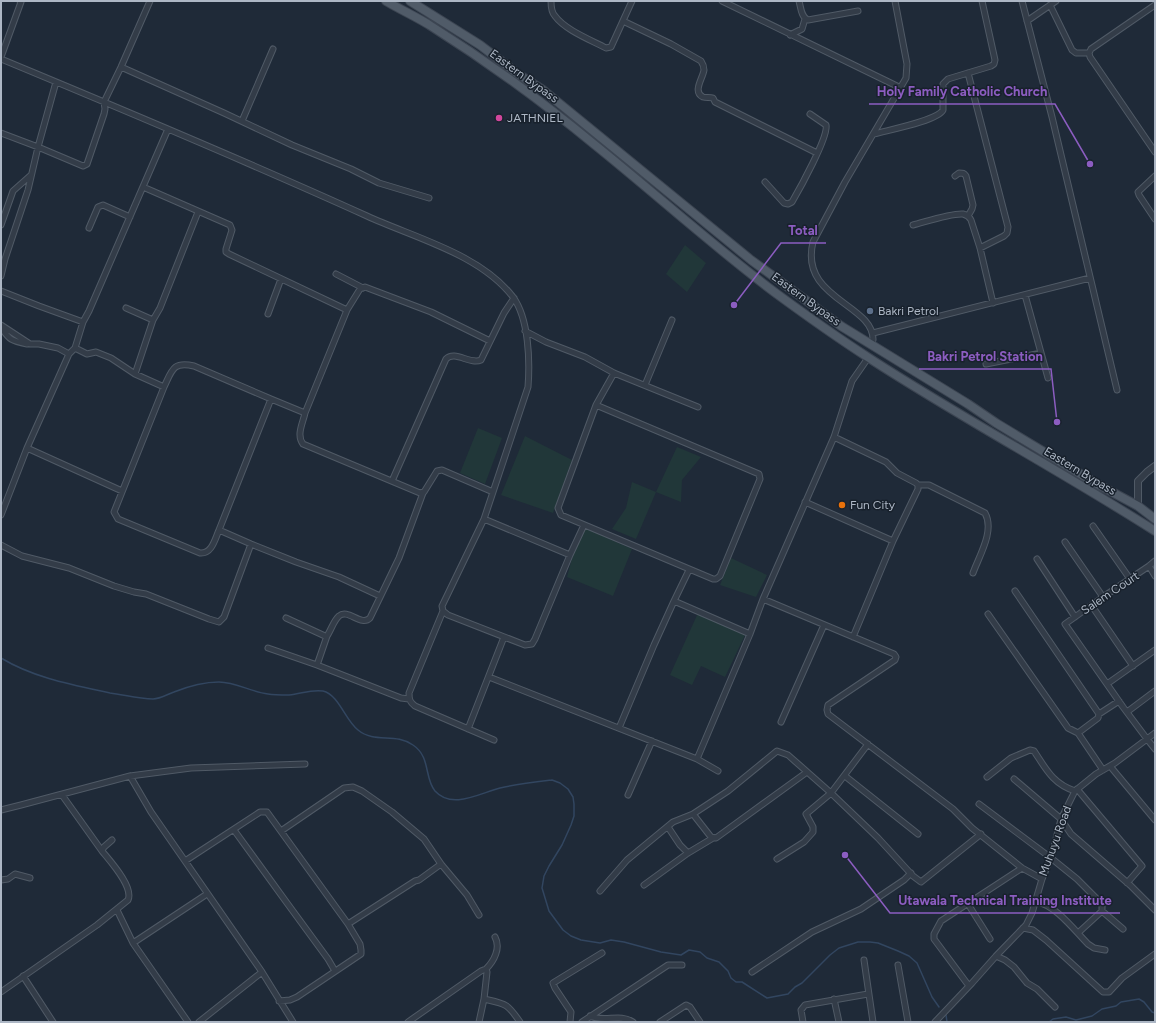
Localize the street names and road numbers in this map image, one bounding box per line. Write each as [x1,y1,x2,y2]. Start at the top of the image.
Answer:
street label: Eastern Bypass [487,46,561,106]
street label: Eastern Bypass [769,269,843,329]
street label: Eastern Bypass [1041,444,1119,498]
street label: Salem Court [1078,568,1142,617]
street label: Muhuyu Road [1036,804,1074,878]

